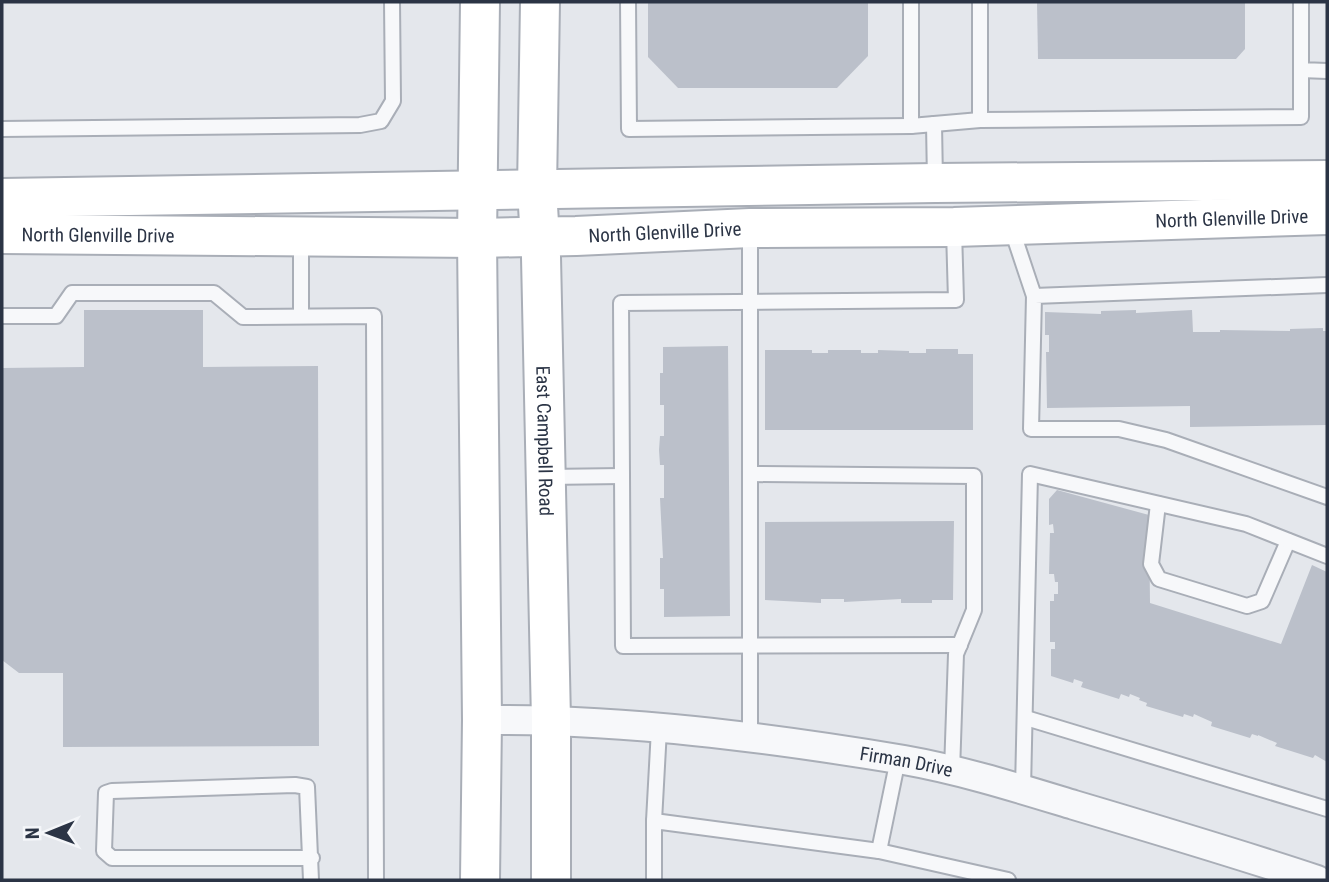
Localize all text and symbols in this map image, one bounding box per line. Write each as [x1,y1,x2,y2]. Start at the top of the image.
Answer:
street label: North Glenville Drive [1155,204,1309,232]
street label: North Glenville Drive [588,217,742,247]
street label: North Glenville Drive [21,223,175,247]
street label: East Campbell Road [532,365,558,516]
street label: Firman Drive [858,742,955,781]
north arrow [14,798,84,868]
text: N [21,827,44,839]

